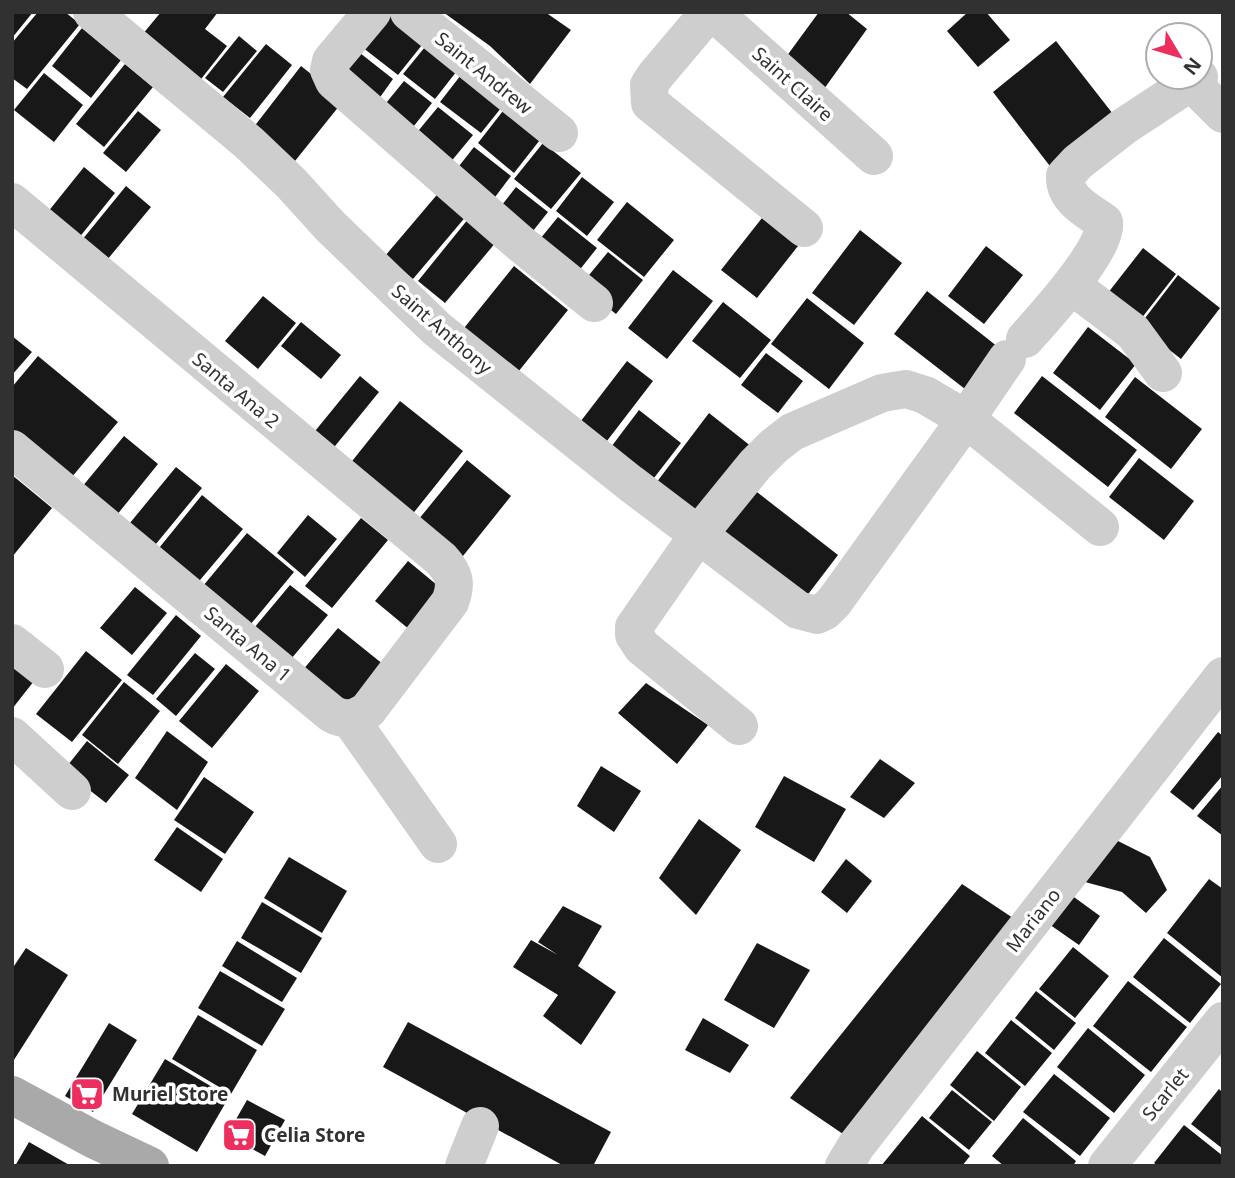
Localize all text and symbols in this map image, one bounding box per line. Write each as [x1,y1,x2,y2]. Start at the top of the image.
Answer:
north arrow [1144,21,1214,91]
street label: Saint Andrew [430,26,538,120]
street label: Saint Claire [747,41,839,127]
text: N [1177,52,1207,81]
street label: Saint Anthony [386,278,498,380]
street label: Santa Ana 2 [187,346,285,434]
street label: Santa Ana 1 [199,600,297,688]
street label: Mariano [1000,883,1066,957]
street label: Scarlet [1136,1062,1194,1126]
supermarket icon: Muriel Store [68,1075,106,1113]
place label: Muriel Store [112,1081,228,1107]
supermarket icon: Celia Store [220,1116,258,1154]
place label: Celia Store [264,1122,365,1148]

